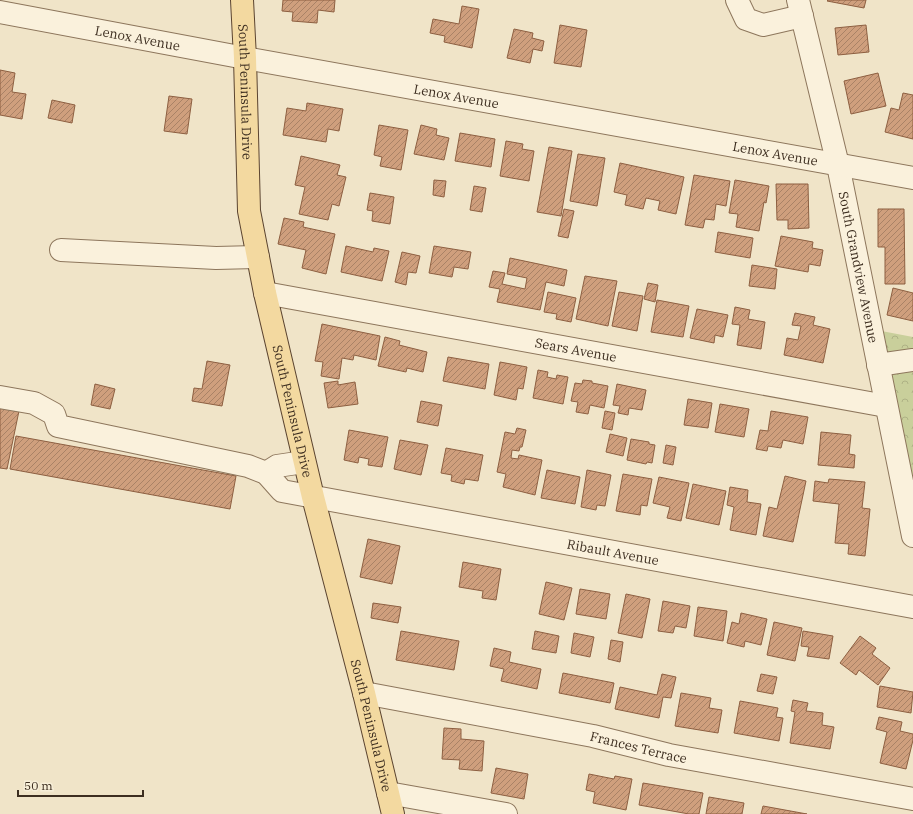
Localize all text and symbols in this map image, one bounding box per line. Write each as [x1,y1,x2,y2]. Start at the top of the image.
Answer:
street label: Lenox Avenue [94,22,181,55]
street label: South Peninsula Drive [234,24,256,160]
street label: Lenox Avenue [412,80,500,112]
street label: Lenox Avenue [731,138,819,170]
street label: South Grandview Avenue [835,190,882,345]
street label: Sears Avenue [534,334,618,366]
street label: South Peninsula Drive [268,343,316,479]
street label: Ribault Avenue [565,536,660,569]
street label: South Peninsula Drive [347,657,395,793]
street label: Frances Terrace [588,728,688,767]
scale bar [18,772,143,798]
text: 50 m [24,778,53,793]

